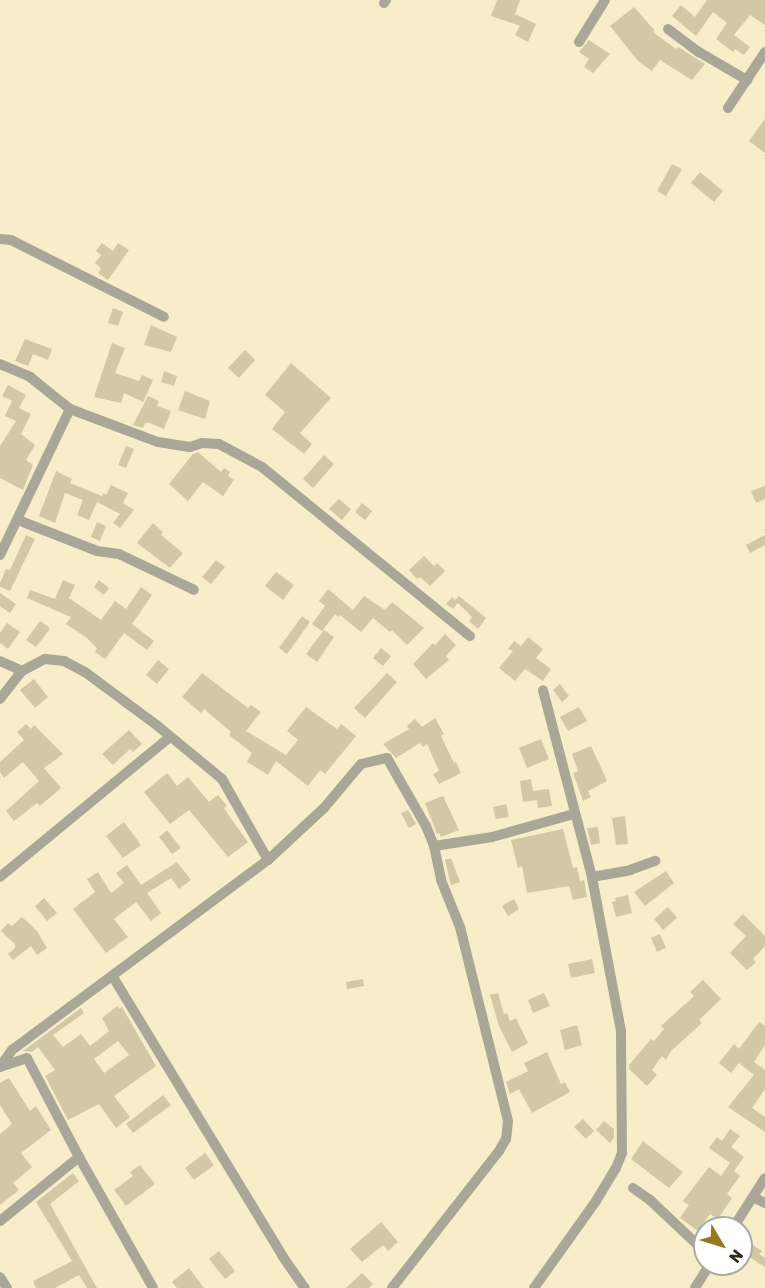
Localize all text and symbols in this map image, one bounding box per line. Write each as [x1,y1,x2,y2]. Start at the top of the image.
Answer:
north arrow [693,1216,753,1276]
text: N [725,1246,747,1267]

